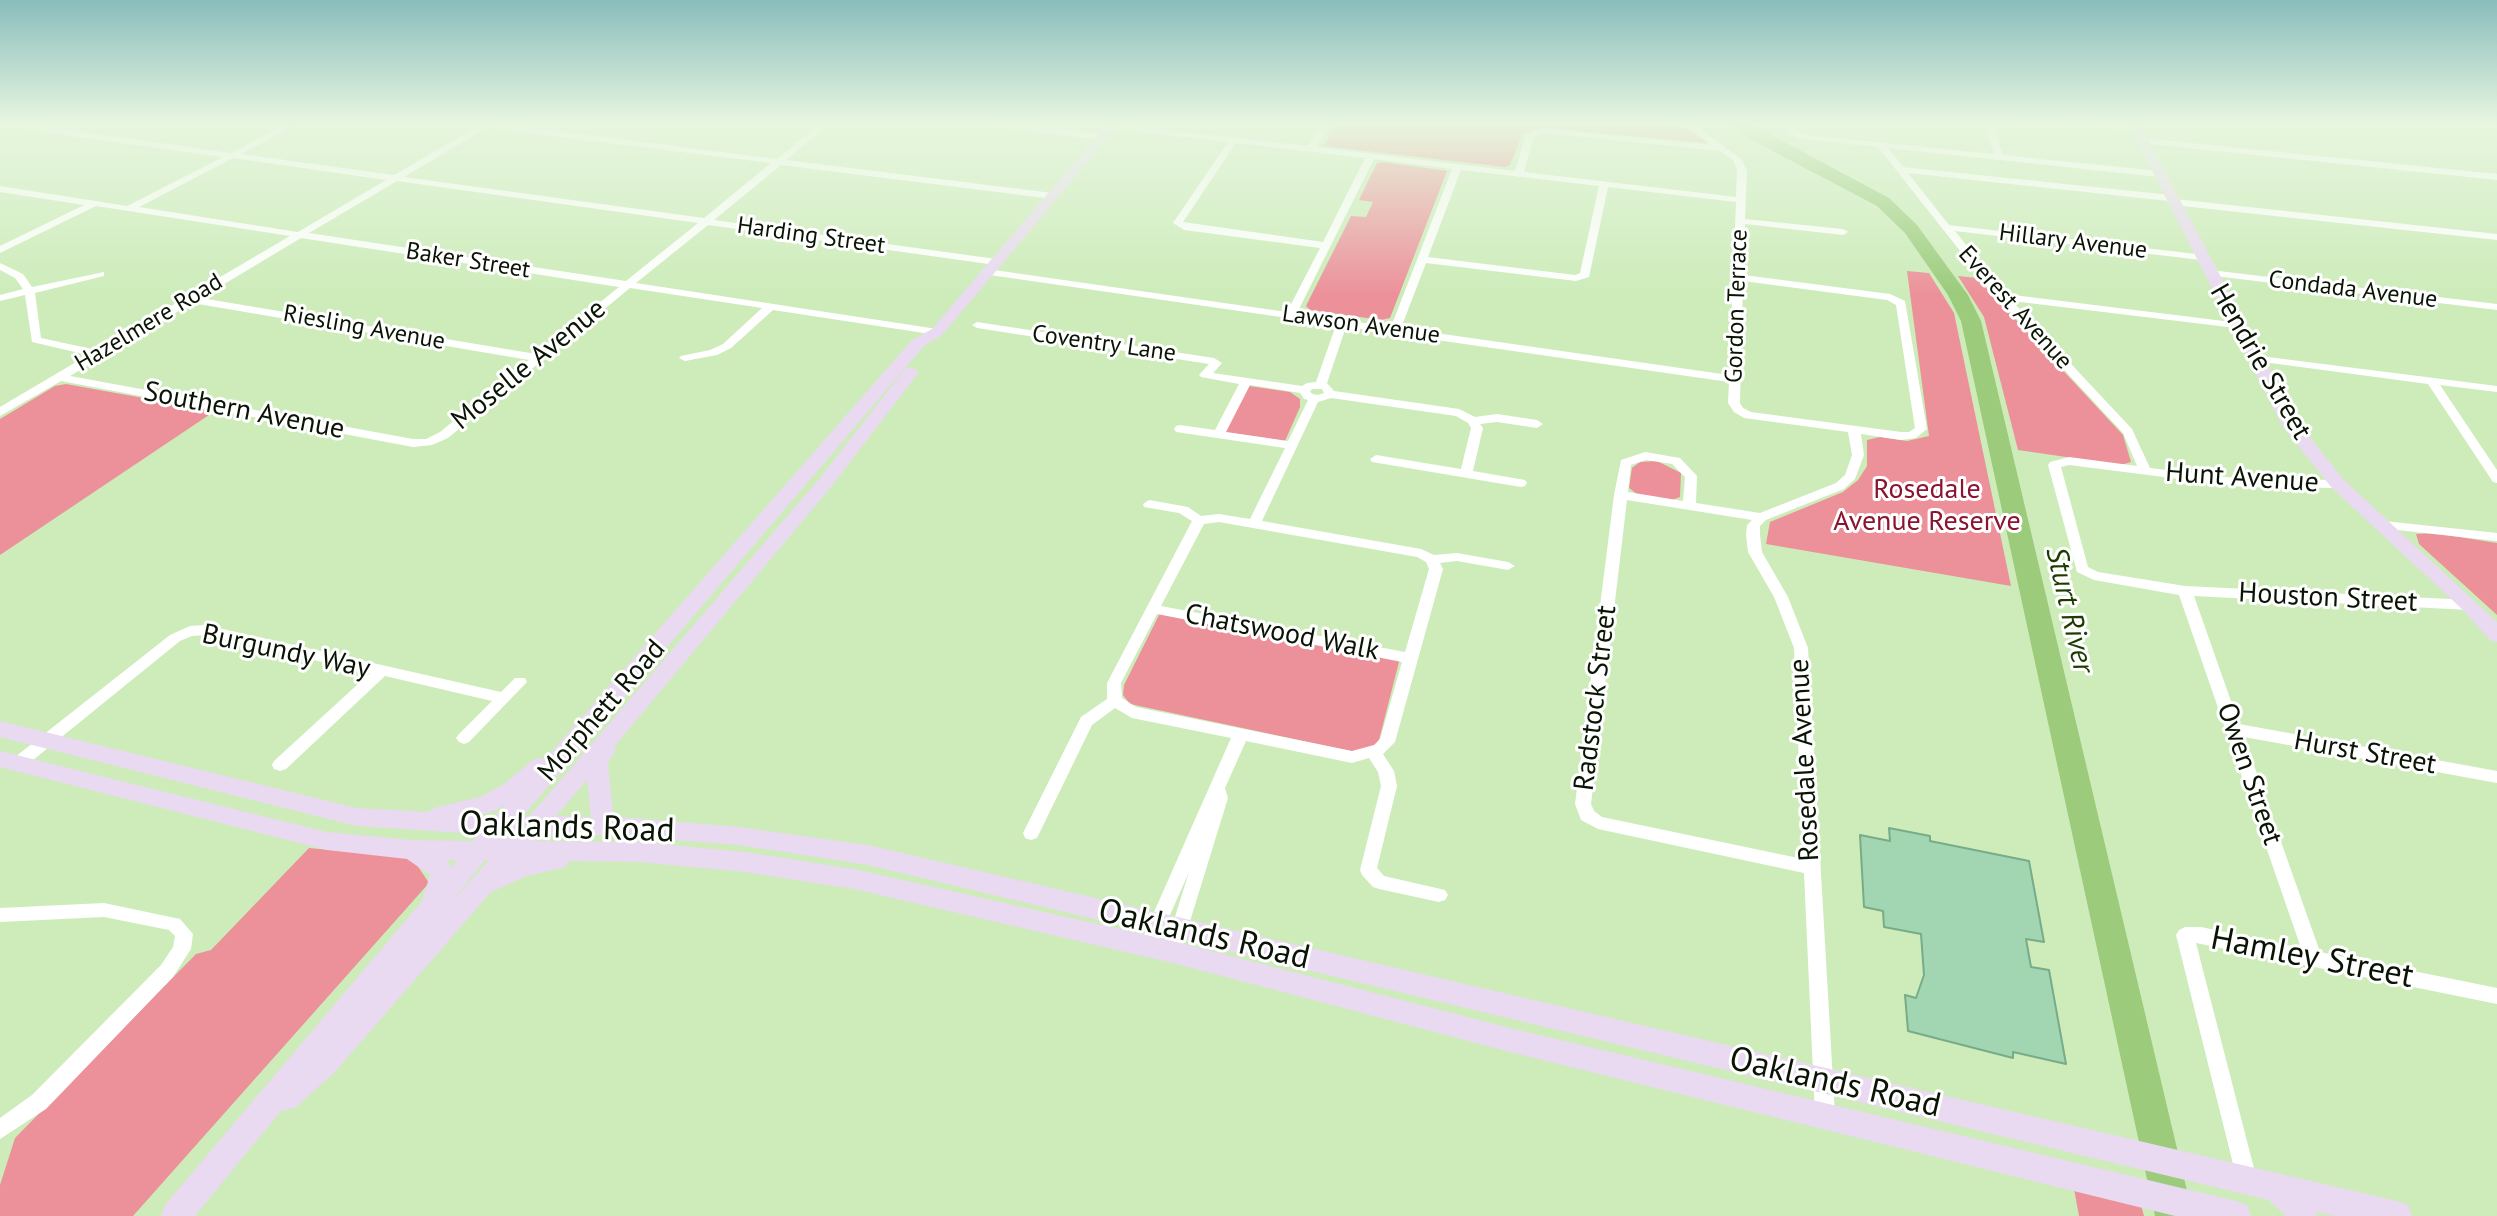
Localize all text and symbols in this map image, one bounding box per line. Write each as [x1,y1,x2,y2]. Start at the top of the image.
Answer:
street label: Harding Street [735,211,887,261]
street label: Hillary Avenue [1997,219,2149,265]
street label: Gordon Terrace [1720,228,1754,384]
street label: Baker Street [404,237,532,285]
street label: Everest Avenue [1952,240,2078,376]
street label: Condada Avenue [2267,265,2439,315]
street label: Hazelmere Road [70,268,228,378]
street label: Hendrie Street [2202,278,2318,446]
street label: Moselle Avenue [445,293,613,437]
street label: Riesling Avenue [281,300,447,356]
street label: Lawson Avenue [1280,300,1442,350]
street label: Coventry Lane [1030,320,1178,368]
street label: Southern Avenue [141,375,347,447]
street label: Hunt Avenue [2164,456,2320,500]
park label: Rosedale Avenue Reserve [1833,473,2021,539]
water label: Sturt River [2037,544,2101,676]
street label: Houston Street [2238,577,2418,619]
street label: Chatswood Walk [1182,598,1382,668]
street label: Radstock Street [1568,603,1624,793]
street label: Burgundy Way [199,618,373,686]
street label: Morphett Road [531,633,673,789]
street label: Rosedale Avenue [1783,658,1827,862]
street label: Owen Street [2209,699,2289,849]
street label: Hurst Street [2291,724,2439,782]
street label: Oaklands Road [459,804,675,852]
street label: Oaklands Road [1094,891,1314,979]
street label: Hamley Street [2207,918,2417,998]
street label: Oaklands Road [1725,1039,1945,1127]

